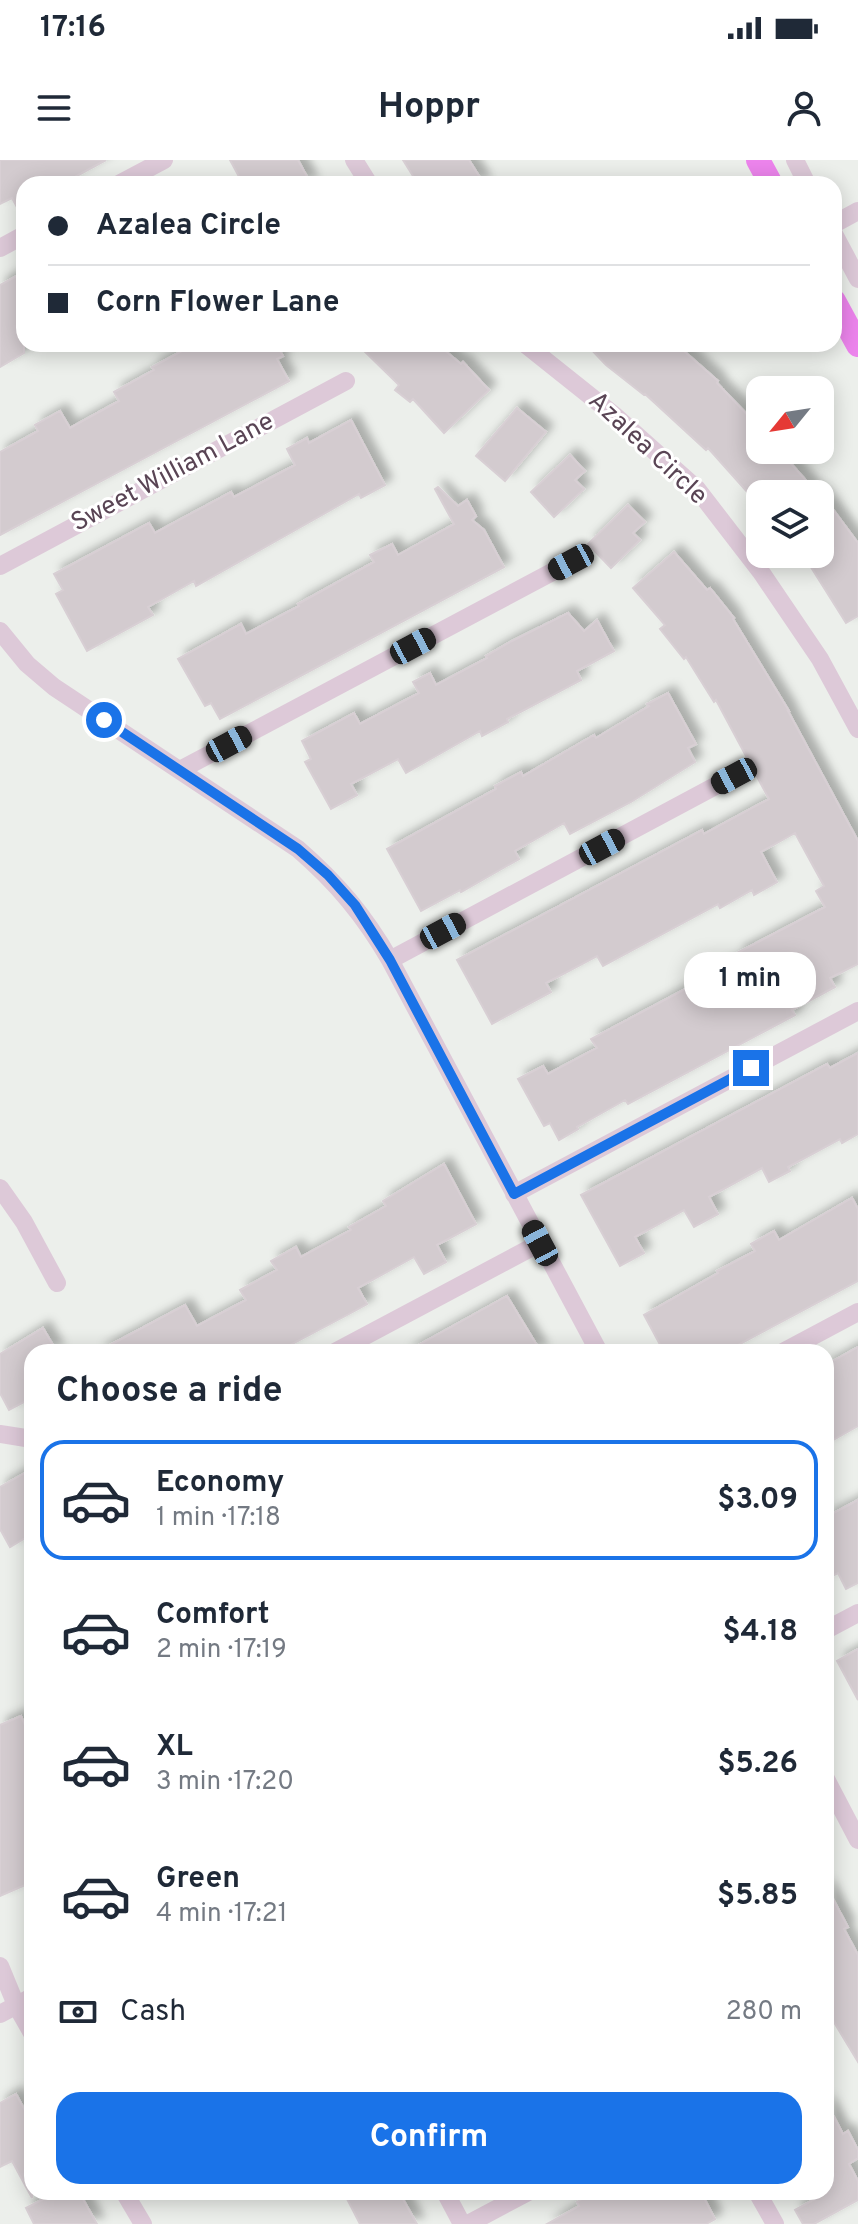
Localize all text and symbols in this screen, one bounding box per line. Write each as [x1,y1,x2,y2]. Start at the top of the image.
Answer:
text: 17:16 [40,10,106,47]
text: Hoppr [378,85,480,131]
icon: menu [32,86,76,130]
icon: person [782,86,826,130]
text: Azalea Circle [96,208,281,245]
text: Corn Flower Lane [96,285,339,322]
north arrow [746,376,834,464]
map controls [746,376,834,568]
street label: Azalea Circle [580,385,714,513]
street label: Sweet William Lane [66,406,280,540]
button: layers [746,480,834,568]
car [544,540,598,584]
car [386,624,440,668]
route start [86,702,122,738]
car [202,722,256,766]
car [707,754,761,798]
car [575,825,629,869]
car [416,909,470,953]
callout: 1 min [685,952,817,1008]
text: 1 min [719,963,781,996]
route end [733,1050,769,1086]
car [518,1216,562,1270]
text: Choose a ride [56,1369,282,1415]
icon: car [60,1464,132,1536]
text: Economy [156,1465,284,1502]
text: $3.09 [717,1482,798,1519]
text: 1 min · 17:18 [156,1502,281,1535]
icon: car [60,1596,132,1668]
text: Comfort [156,1597,269,1634]
text: $4.18 [723,1614,798,1651]
text: 2 min · 17:19 [156,1634,287,1667]
icon: car [60,1728,132,1800]
text: XL [156,1729,193,1766]
text: $5.26 [717,1746,798,1783]
text: 3 min · 17:20 [156,1766,294,1799]
icon: car [60,1860,132,1932]
text: Green [156,1861,240,1898]
text: $5.85 [717,1878,798,1915]
text: 4 min · 17:21 [156,1898,287,1931]
icon: cash [56,1990,100,2034]
text: Cash [120,1994,186,2031]
text: 280 m [726,1996,802,2029]
button: Confirm [56,2092,802,2184]

